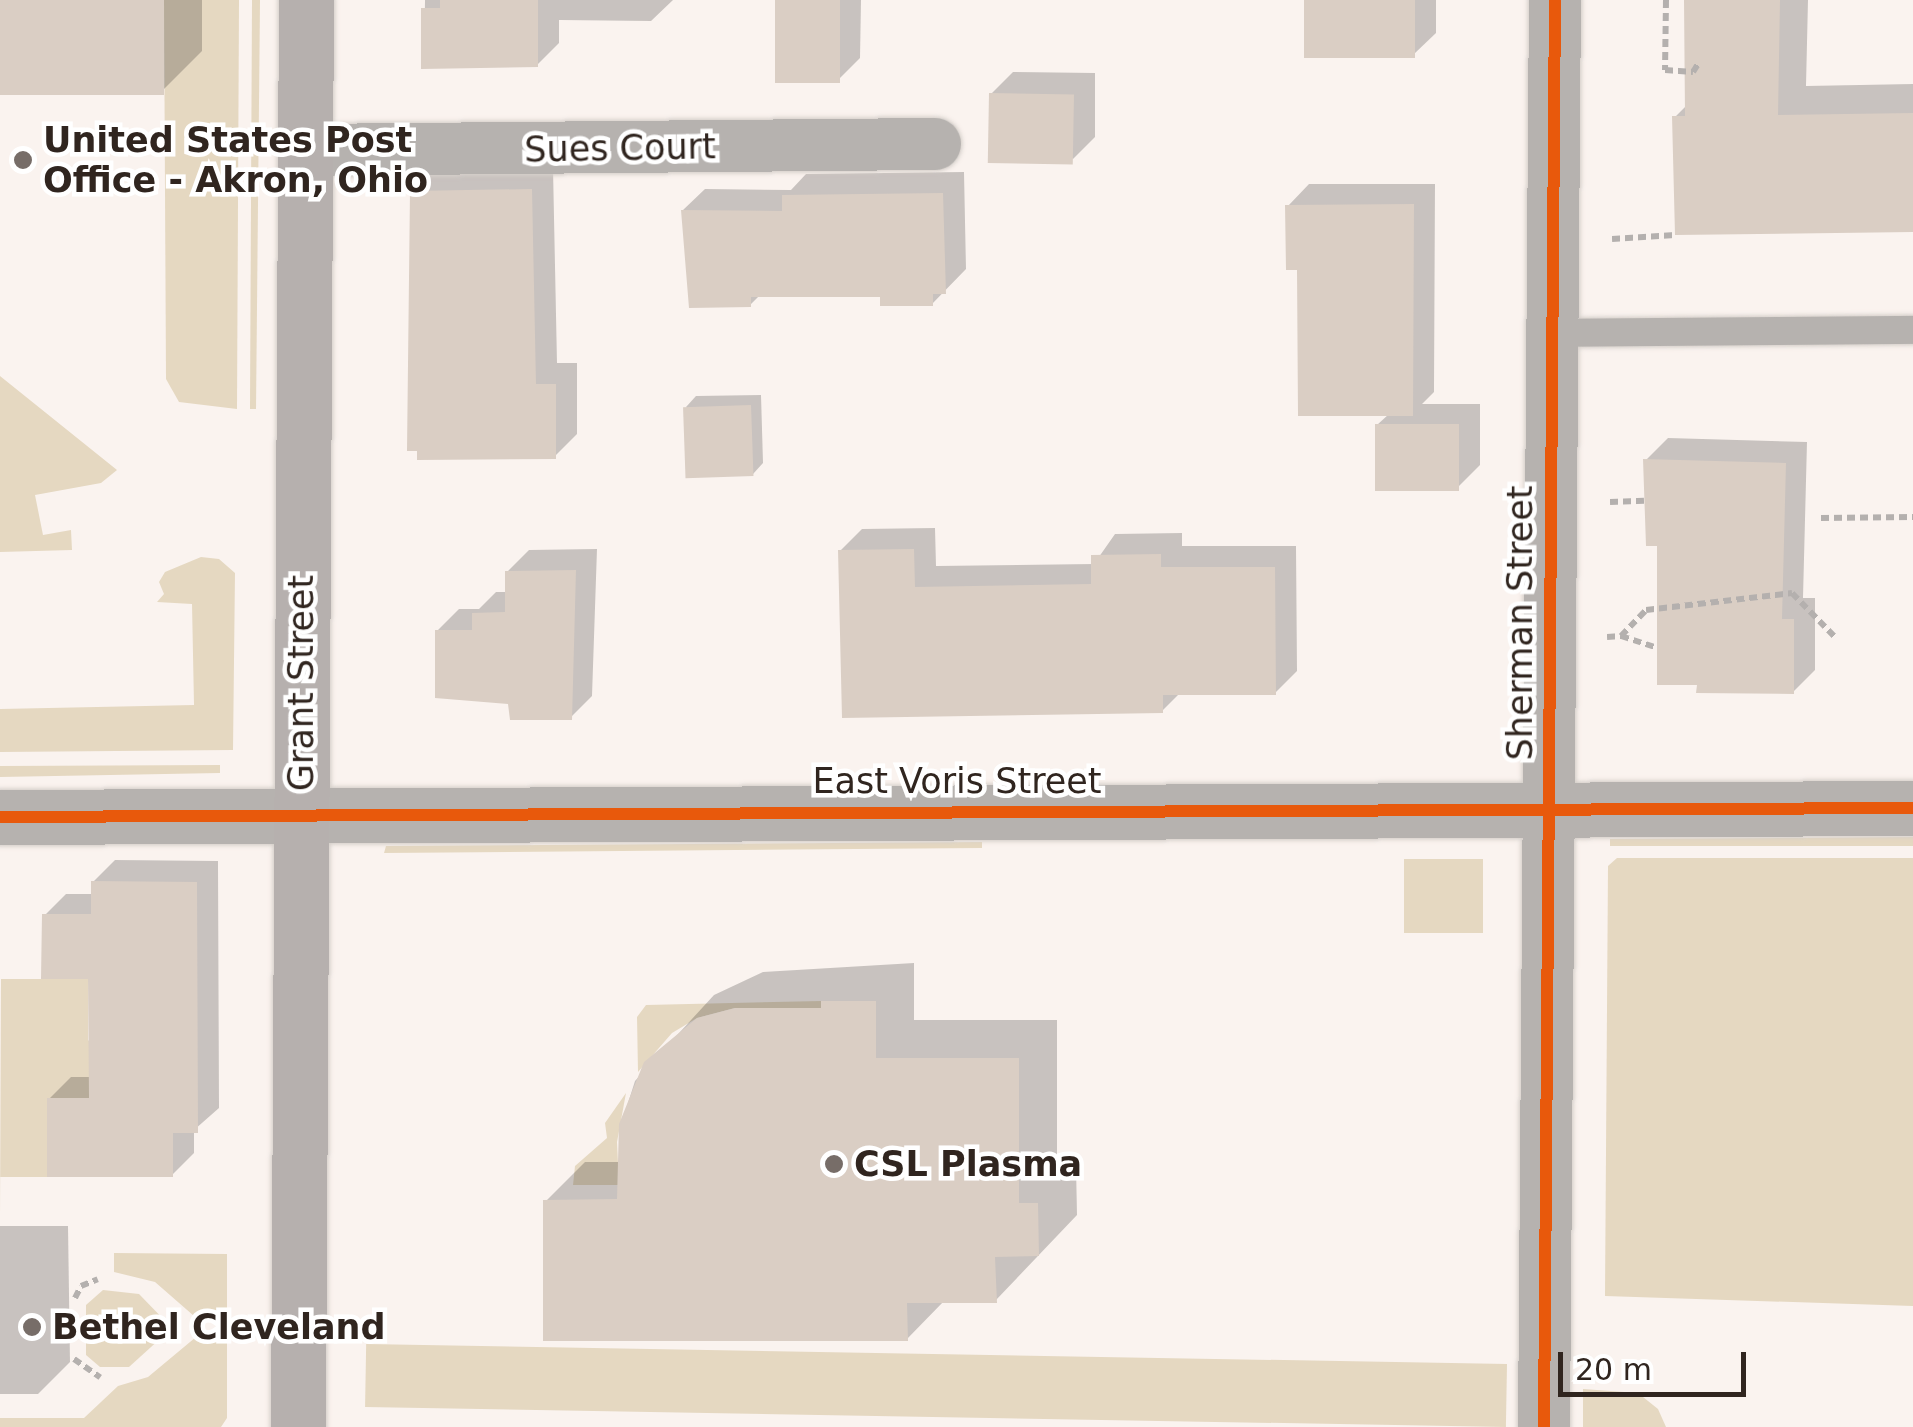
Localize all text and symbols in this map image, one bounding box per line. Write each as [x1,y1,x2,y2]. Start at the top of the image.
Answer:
place label: United States Post Office - Akron, Ohio [43,119,428,201]
street label: Sues Court [524,125,716,171]
marker: United States Post Office - Akron, Ohio [12,149,34,171]
street label: Sherman Street [1499,486,1541,760]
street label: Grant Street [280,575,322,791]
street label: East Voris Street [812,760,1102,802]
place label: CSL Plasma [854,1143,1082,1185]
marker: CSL Plasma [823,1153,845,1175]
place label: Bethel Cleveland [52,1306,386,1348]
marker: Bethel Cleveland [21,1316,43,1338]
scale bar [1563,1332,1750,1394]
text: 20 m [1575,1352,1652,1387]

